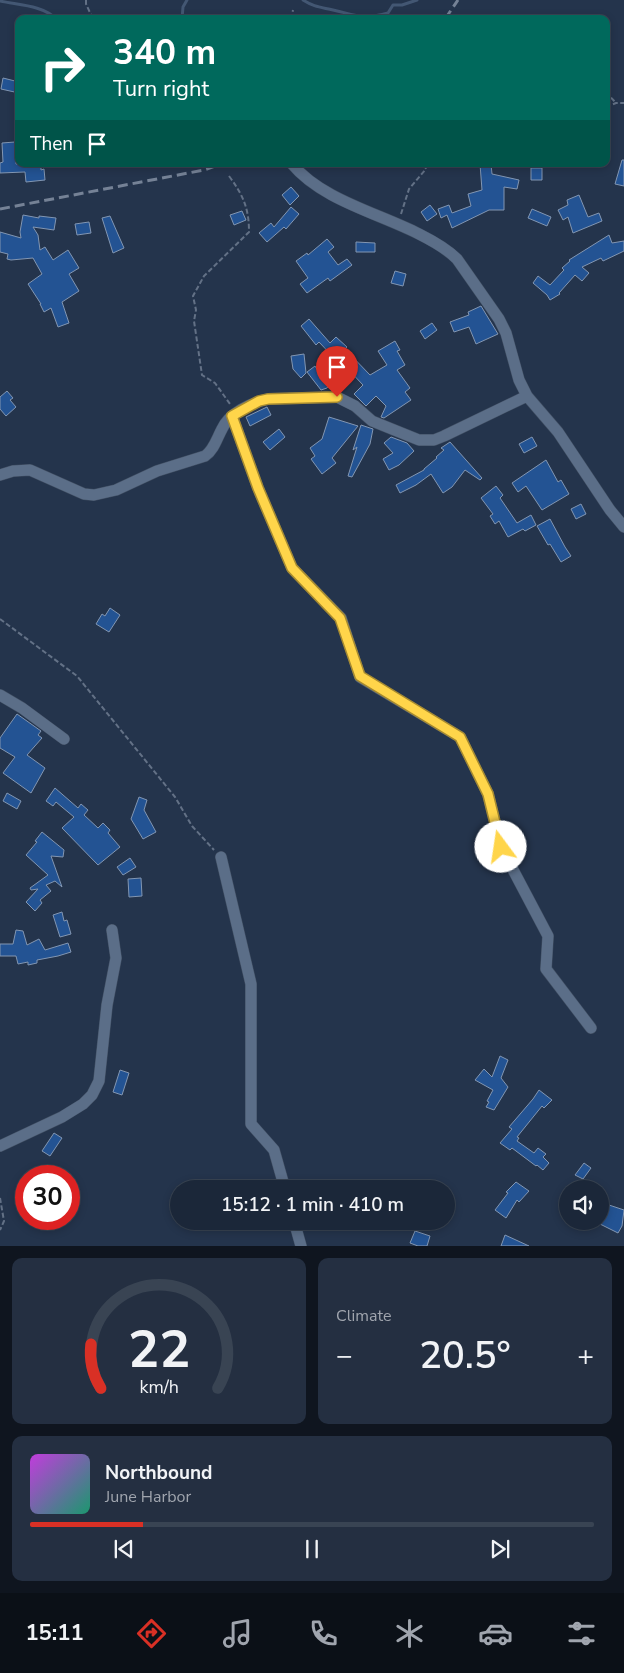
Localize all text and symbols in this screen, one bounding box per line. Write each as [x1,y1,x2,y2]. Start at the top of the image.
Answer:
text: 340 m [113,29,216,76]
icon: right [30,35,95,100]
text: Turn right [113,74,209,104]
icon: arrive [83,130,111,158]
text: Then [30,131,73,157]
pin [316,346,358,397]
icon: arrive [323,353,351,381]
position arrow [474,820,526,872]
speed limit sign: 30 [15,1165,80,1230]
map controls [559,1180,609,1230]
button: sound [559,1180,609,1230]
text: 15:12 · 1 min · 410 m [221,1192,404,1218]
text: Climate [336,1305,391,1327]
text: 22 [128,1314,190,1385]
text: 20.5° [419,1330,511,1381]
text: − [336,1337,353,1375]
text: + [577,1337,594,1375]
text: km/h [139,1375,179,1399]
text: Northbound [105,1460,212,1486]
text: June Harbor [105,1486,191,1508]
icon: previous [110,1535,138,1563]
icon: pause [298,1535,326,1563]
icon: next [486,1535,514,1563]
icon: directions [134,1616,169,1651]
icon: music [220,1616,255,1651]
icon: phone [306,1616,341,1651]
icon: climate [392,1616,427,1651]
icon: car [478,1616,513,1651]
icon: filters [564,1616,599,1651]
text: 15:11 [25,1618,84,1648]

